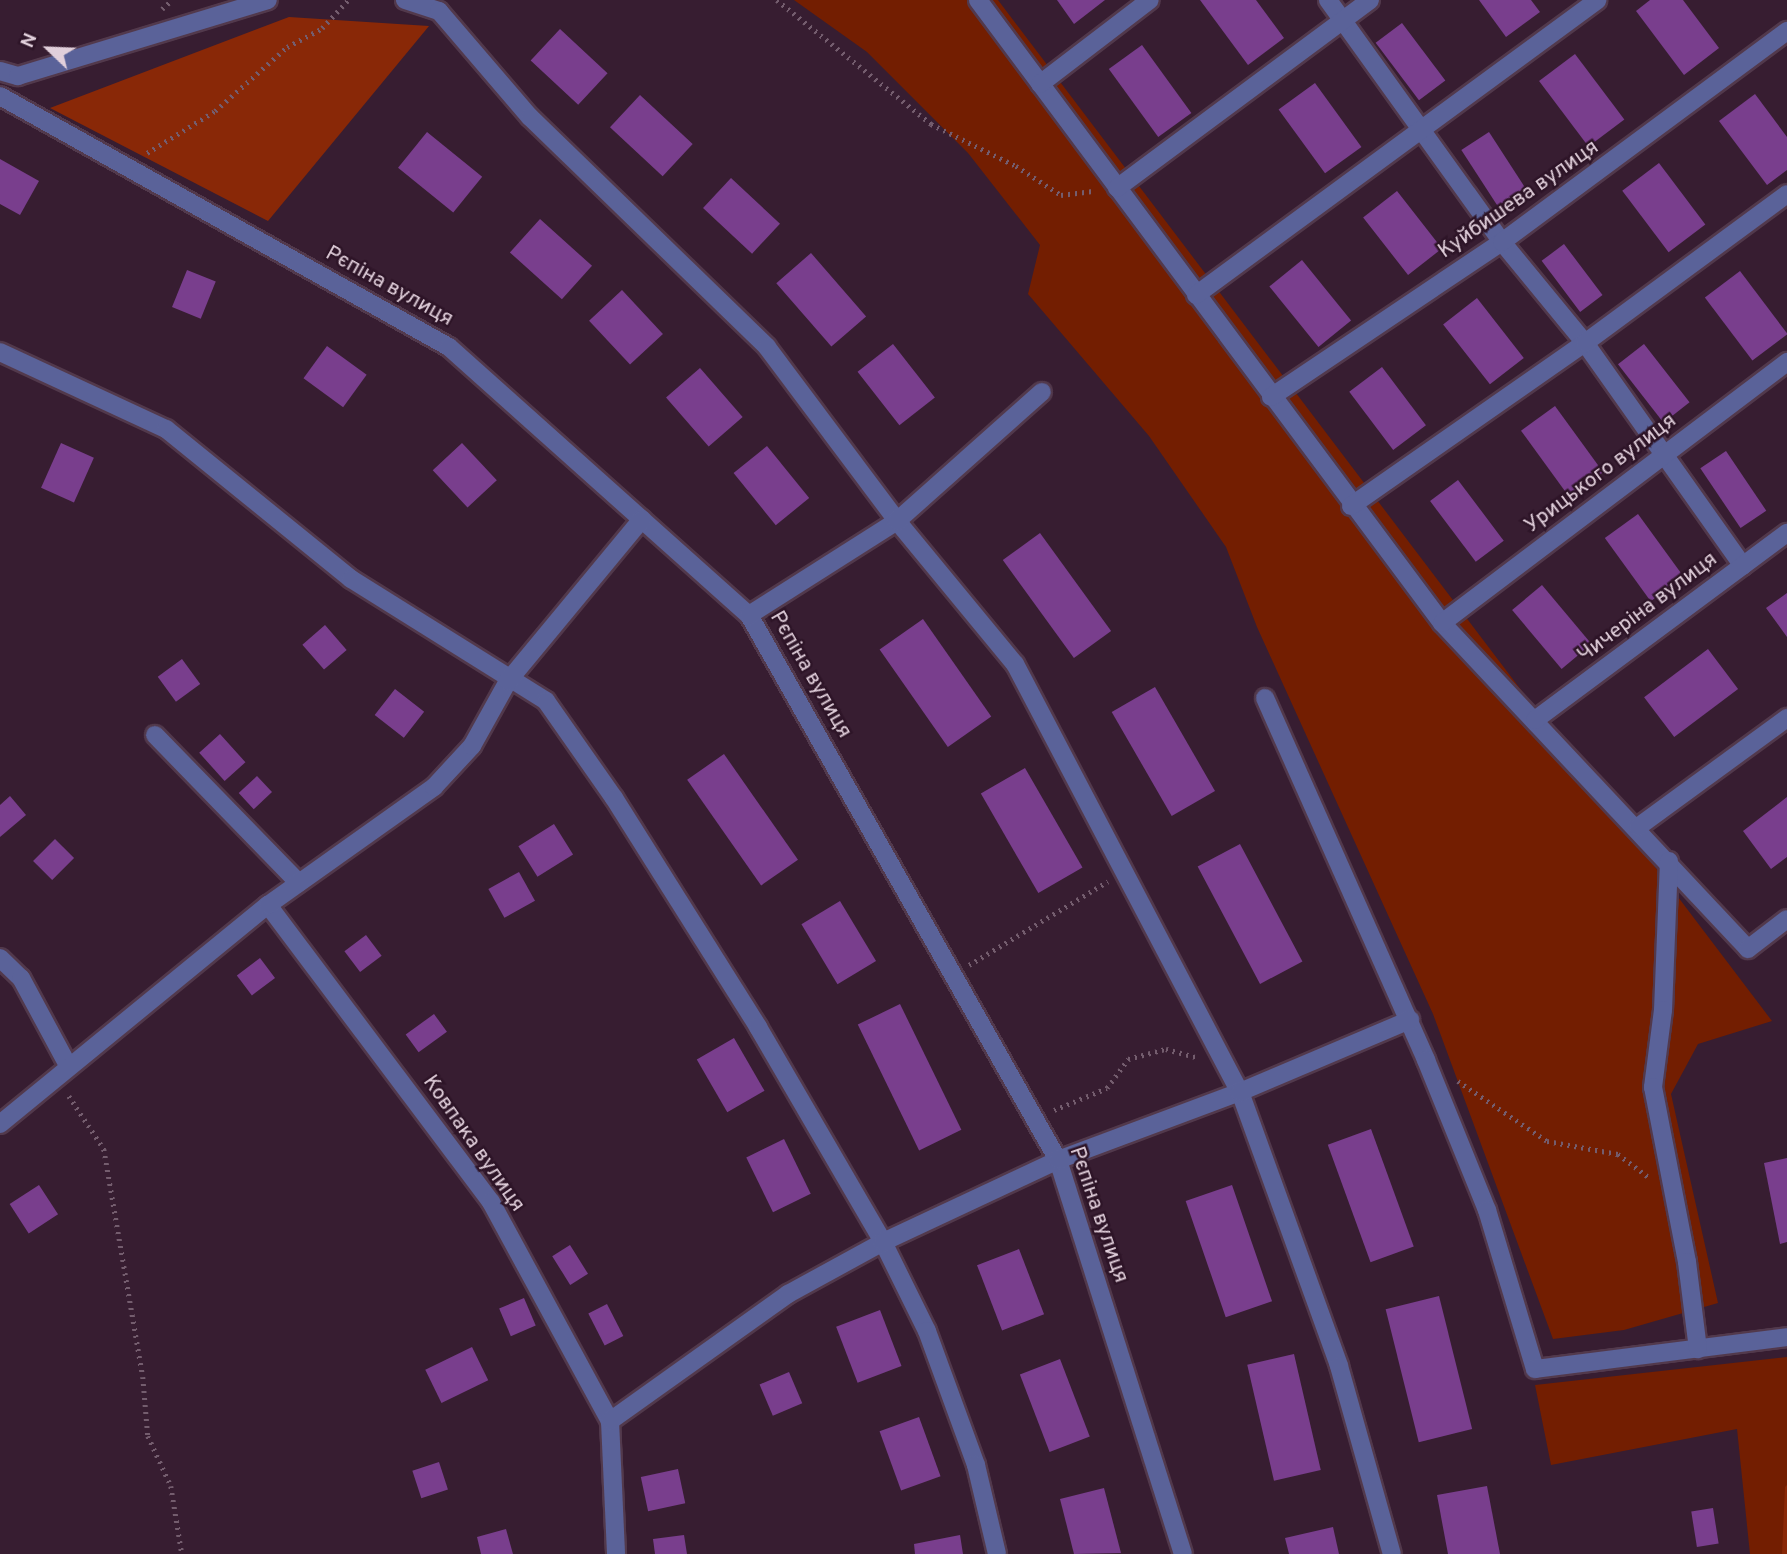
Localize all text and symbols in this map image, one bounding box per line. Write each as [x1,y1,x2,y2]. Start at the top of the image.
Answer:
north arrow [14,14,84,84]
text: N [16,30,43,52]
street label: Куйбишева вулиця [1434,135,1604,265]
street label: Рєпіна вулиця [321,241,457,333]
street label: Урицького вулиця [1520,409,1682,539]
street label: Чичеріна вулиця [1573,547,1723,669]
street label: Рєпіна вулиця [764,607,856,743]
street label: Ковпака вулиця [417,1071,529,1217]
street label: Рєпіна вулиця [1063,1144,1133,1286]

